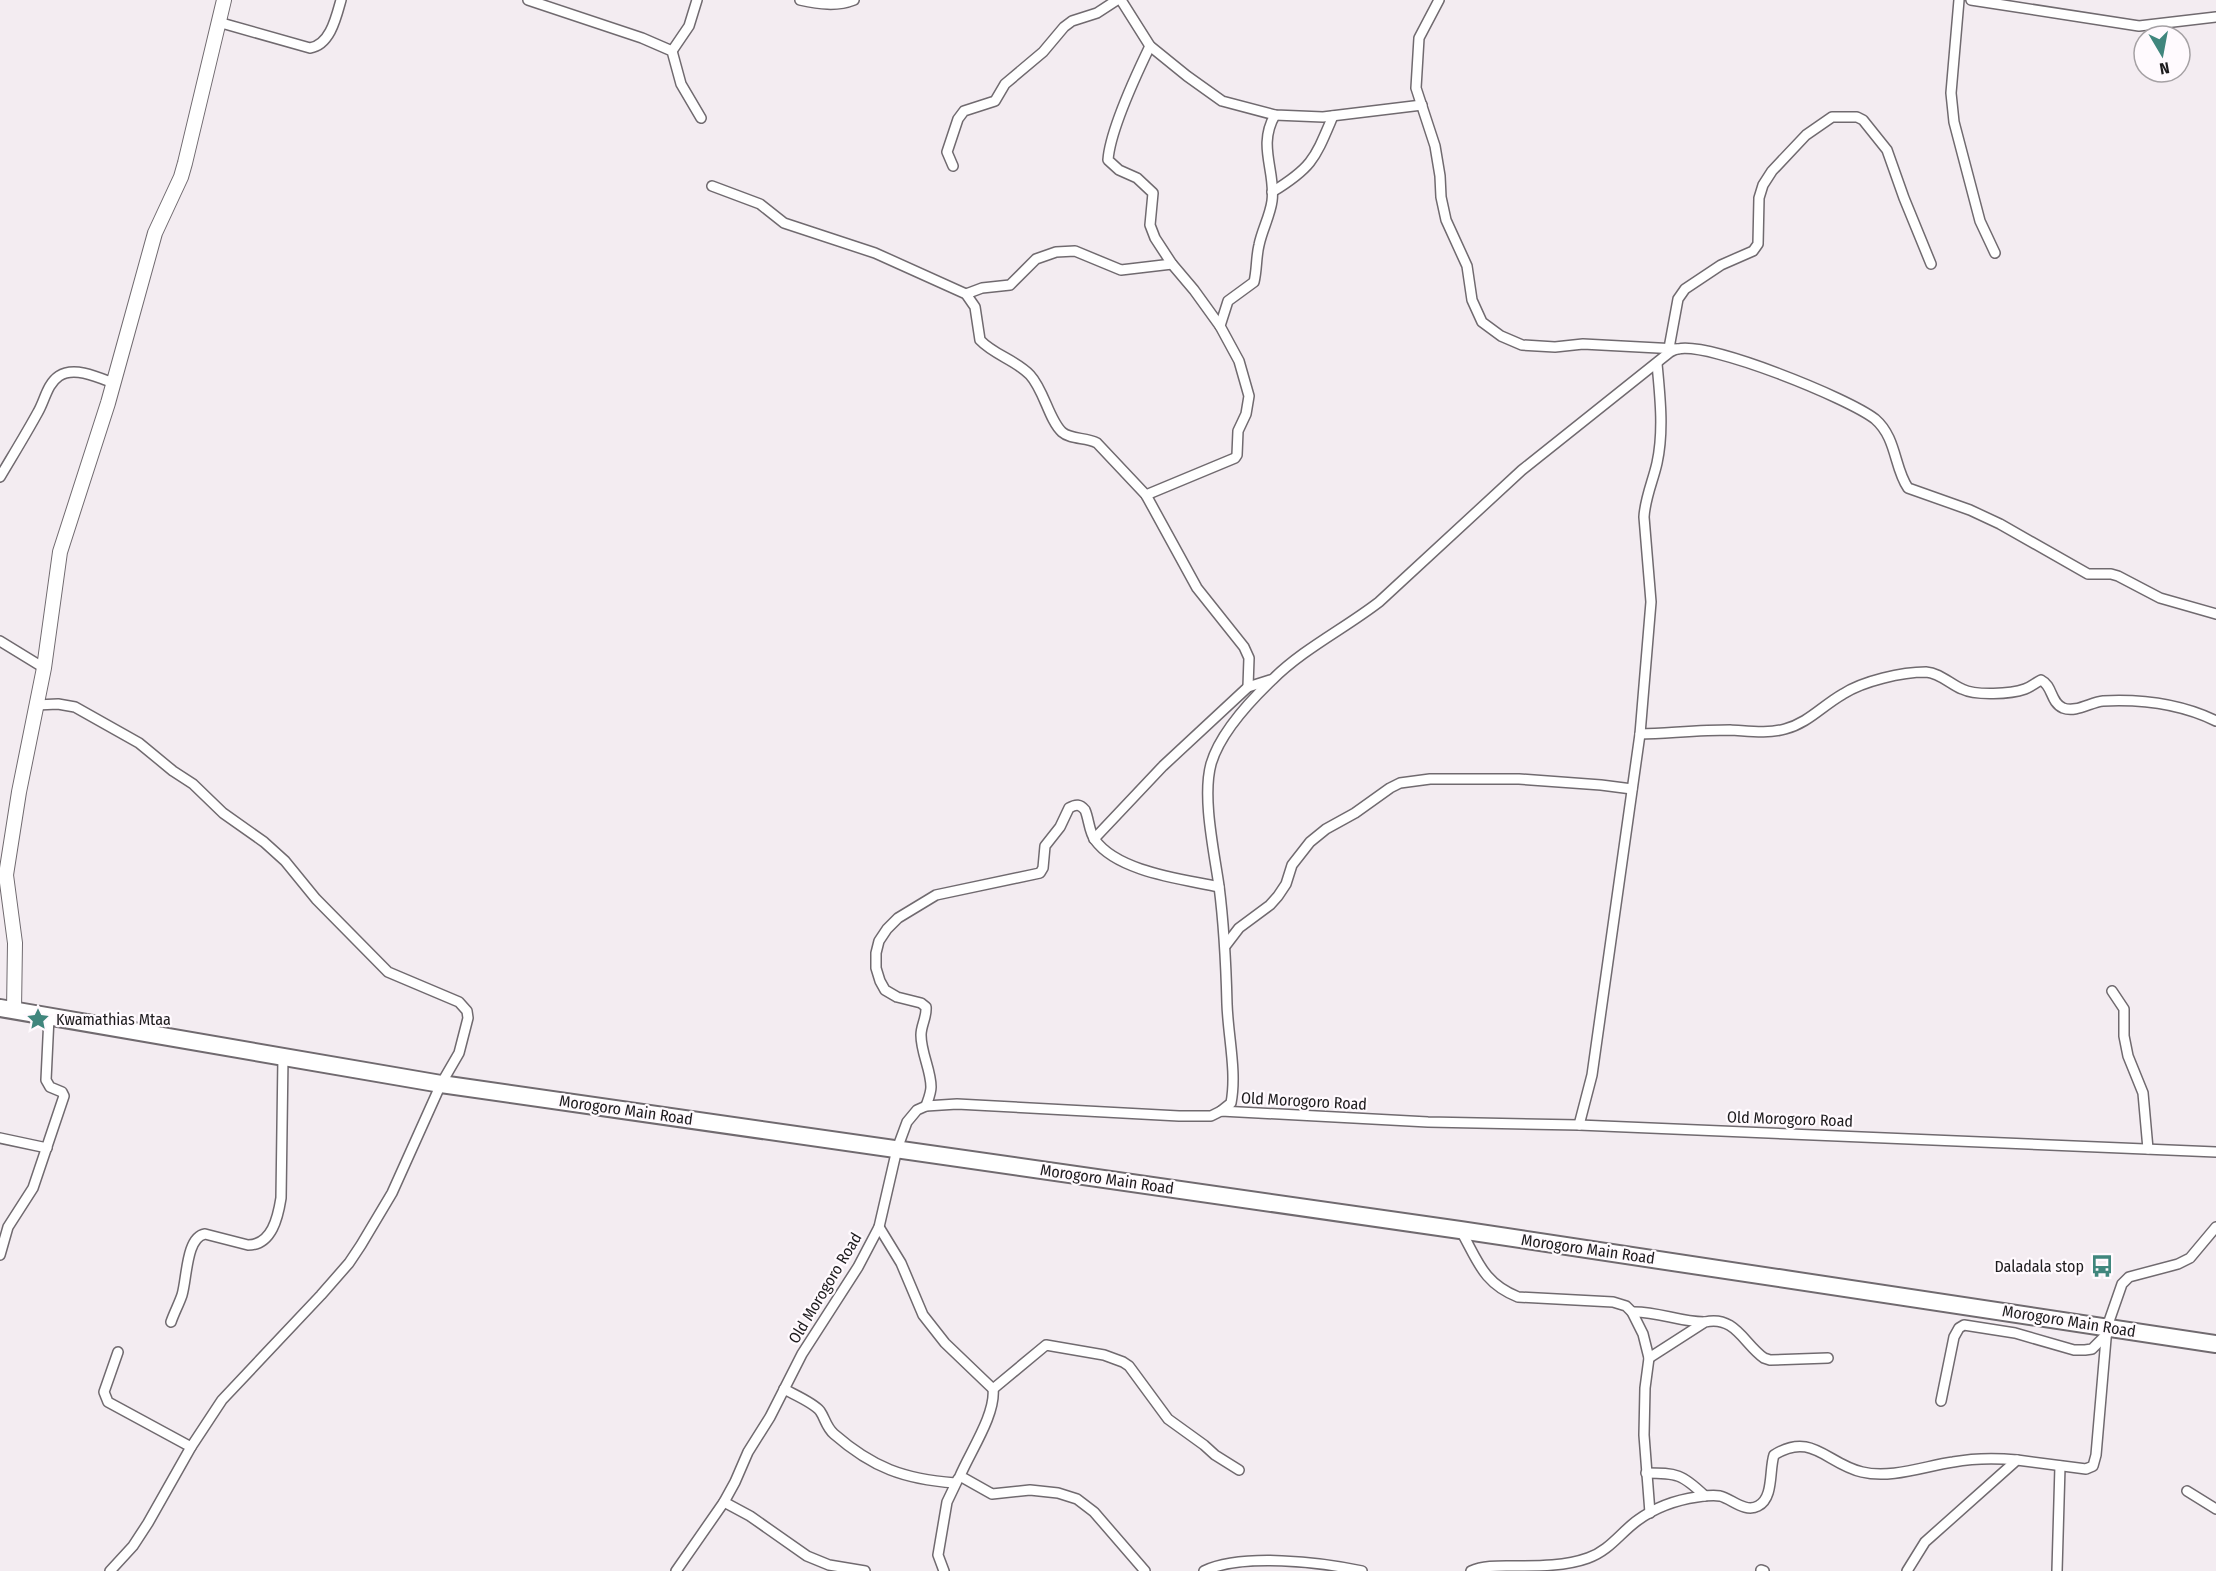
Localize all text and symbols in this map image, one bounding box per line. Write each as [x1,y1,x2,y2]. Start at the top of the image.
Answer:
north arrow [2132,24,2192,84]
text: N [2158,58,2171,78]
place icon: Kwamathias Mtaa [25,1006,51,1032]
place label: Kwamathias Mtaa [56,1010,171,1029]
street label: Old Morogoro Road [1241,1088,1367,1114]
street label: Morogoro Main Road [558,1091,694,1129]
street label: Old Morogoro Road [1727,1107,1853,1131]
street label: Morogoro Main Road [1039,1160,1175,1198]
street label: Old Morogoro Road [784,1229,866,1347]
street label: Morogoro Main Road [1520,1230,1656,1268]
bus stop icon: Daladala stop [2089,1253,2115,1279]
place label: Daladala stop [1994,1257,2084,1276]
street label: Morogoro Main Road [2001,1301,2137,1341]

